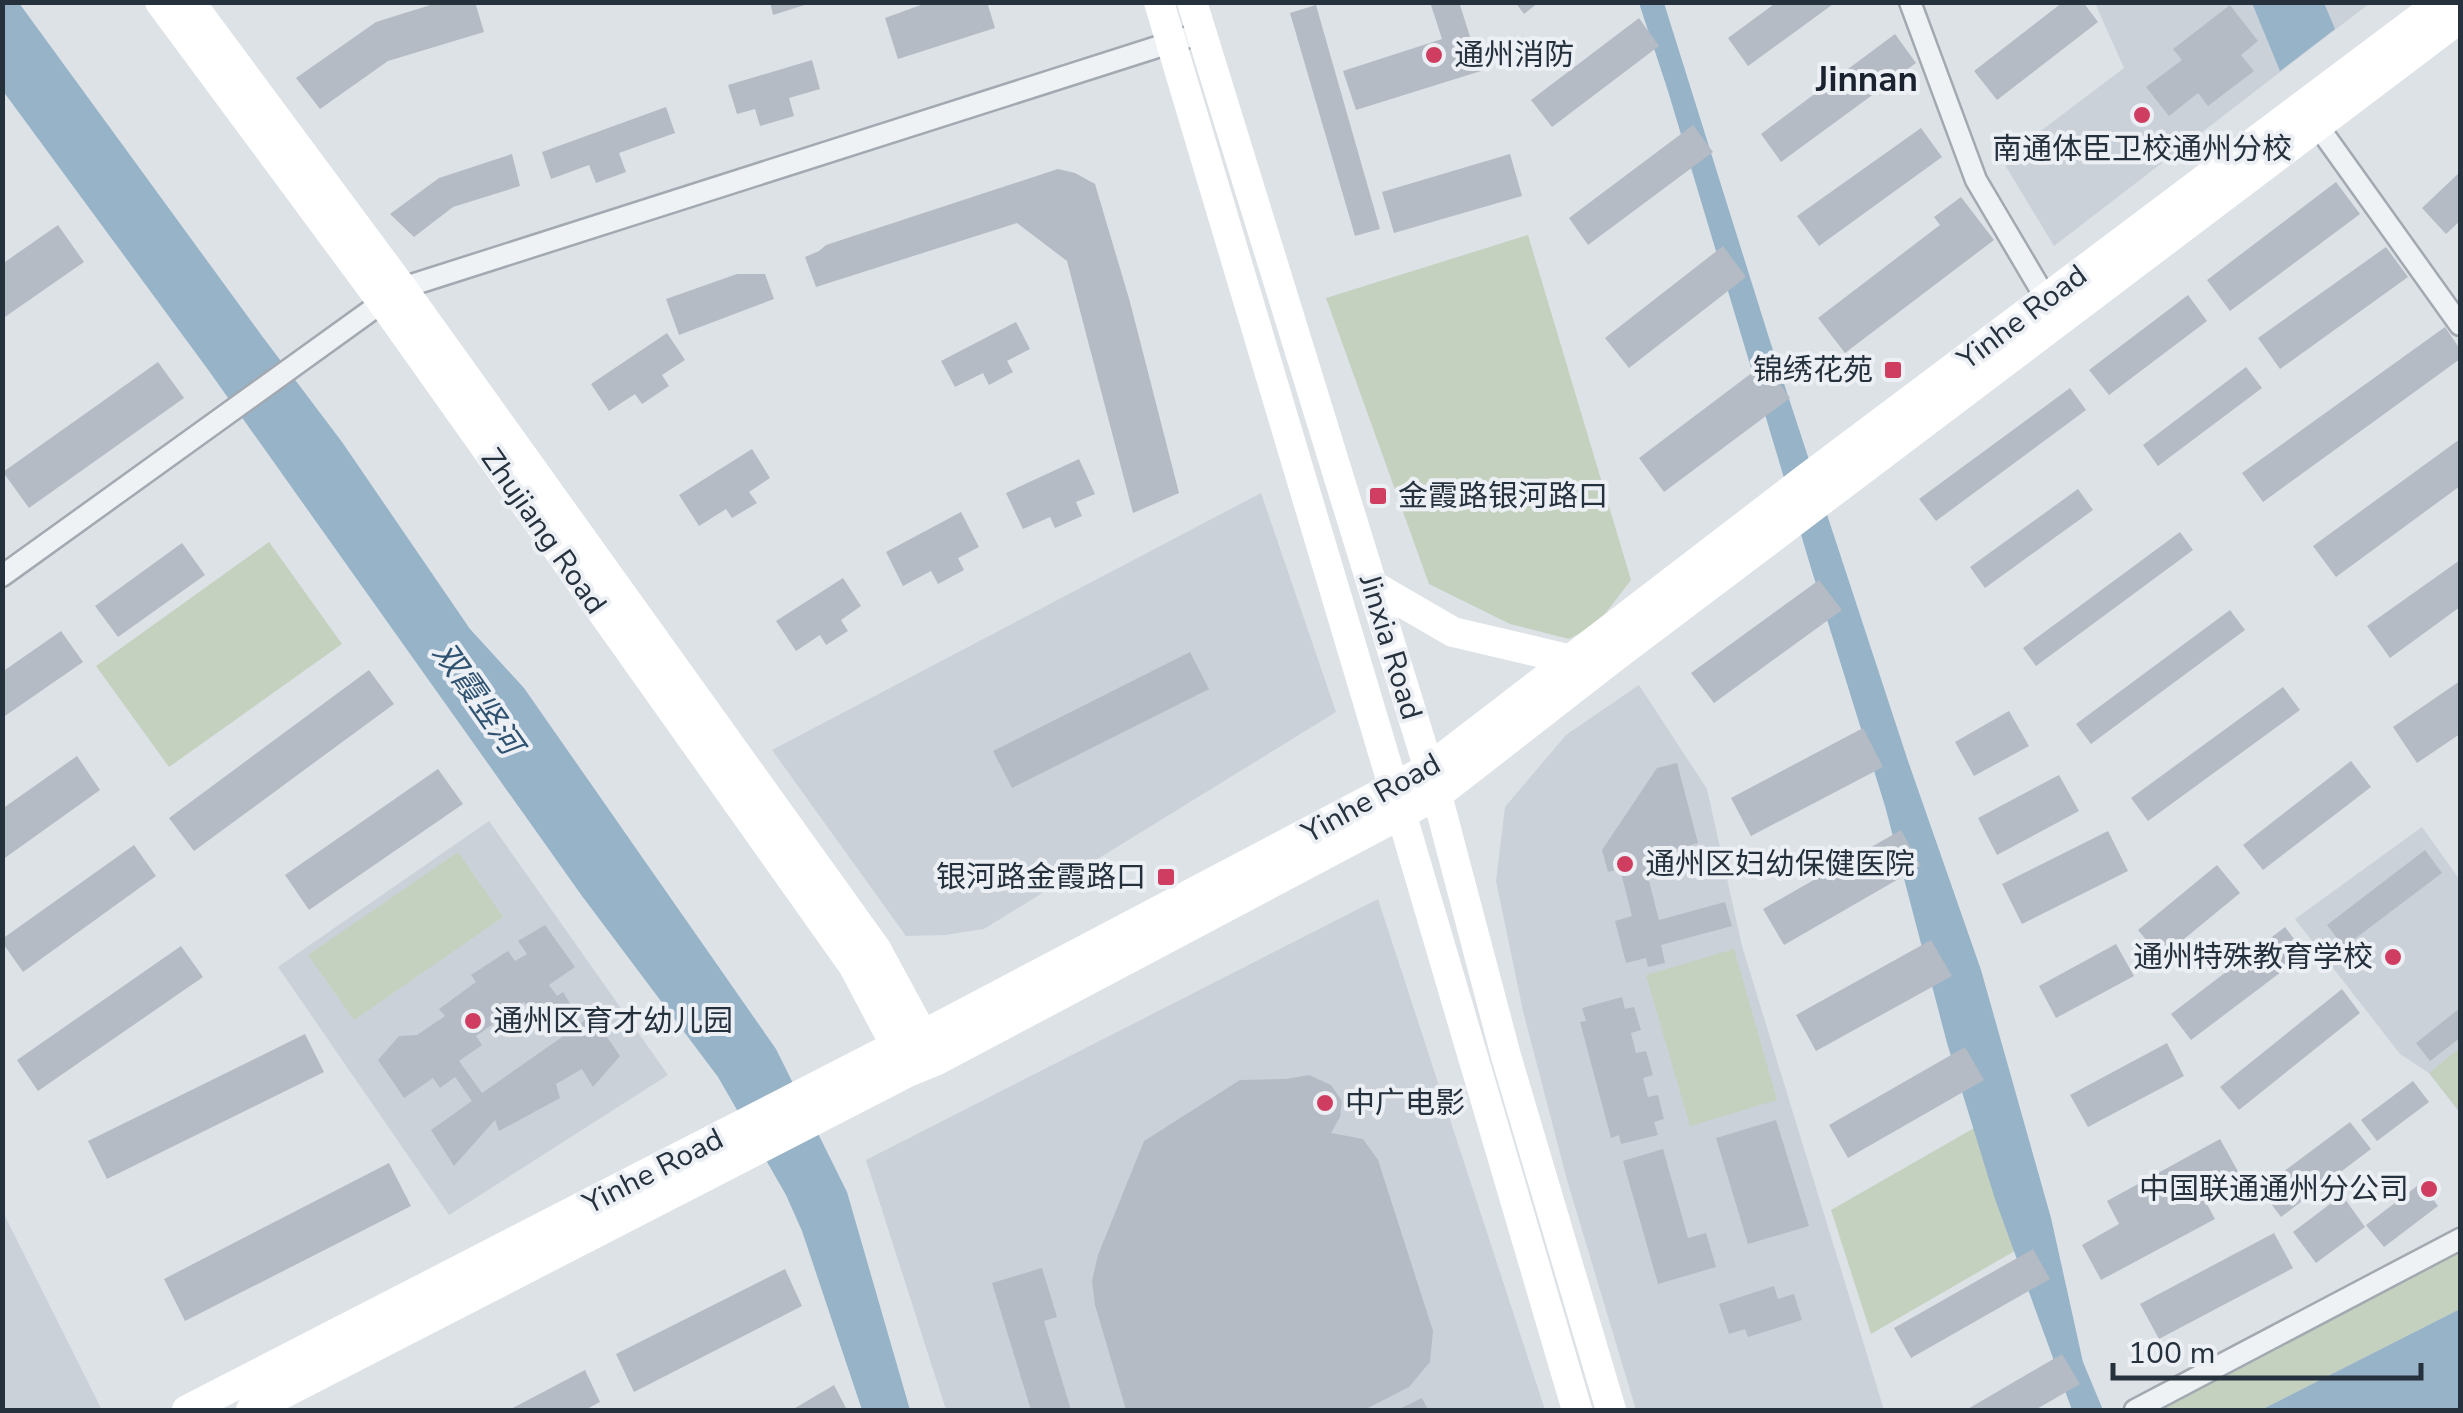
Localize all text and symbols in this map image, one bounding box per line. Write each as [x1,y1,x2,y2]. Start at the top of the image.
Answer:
place label: 通州消防 [1454,35,1574,76]
marker: 通州消防 [1423,44,1445,66]
district label: Jinnan [1815,56,1918,103]
marker: 南通体臣卫校通州分校 [2131,104,2153,126]
place label: 南通体臣卫校通州分校 [1992,129,2292,170]
street label: Yinhe Road [1948,255,2095,380]
place label: 锦绣花苑 [1753,350,1873,391]
marker: 锦绣花苑 [1882,359,1904,381]
street label: Zhujiang Road [471,440,616,622]
place label: 金霞路银河路口 [1398,476,1608,517]
marker: 金霞路银河路口 [1367,485,1389,507]
street label: Jinxia Road [1349,569,1432,725]
water label: 双霞竖河 [423,634,535,768]
street label: Yinhe Road [1294,744,1448,854]
place label: 通州区妇幼保健医院 [1645,844,1915,885]
marker: 通州区妇幼保健医院 [1614,853,1636,875]
place label: 银河路金霞路口 [936,857,1146,898]
marker: 银河路金霞路口 [1155,866,1177,888]
place label: 通州特殊教育学校 [2133,937,2373,978]
marker: 通州特殊教育学校 [2382,946,2404,968]
place label: 通州区育才幼儿园 [493,1001,733,1042]
marker: 通州区育才幼儿园 [462,1010,484,1032]
place label: 中广电影 [1345,1083,1465,1124]
marker: 中广电影 [1314,1092,1336,1114]
street label: Yinhe Road [575,1119,730,1225]
place label: 中国联通通州分公司 [2139,1169,2409,1210]
marker: 中国联通通州分公司 [2418,1178,2440,1200]
scale bar [2113,1318,2420,1380]
text: 100 m [2128,1333,2215,1374]

